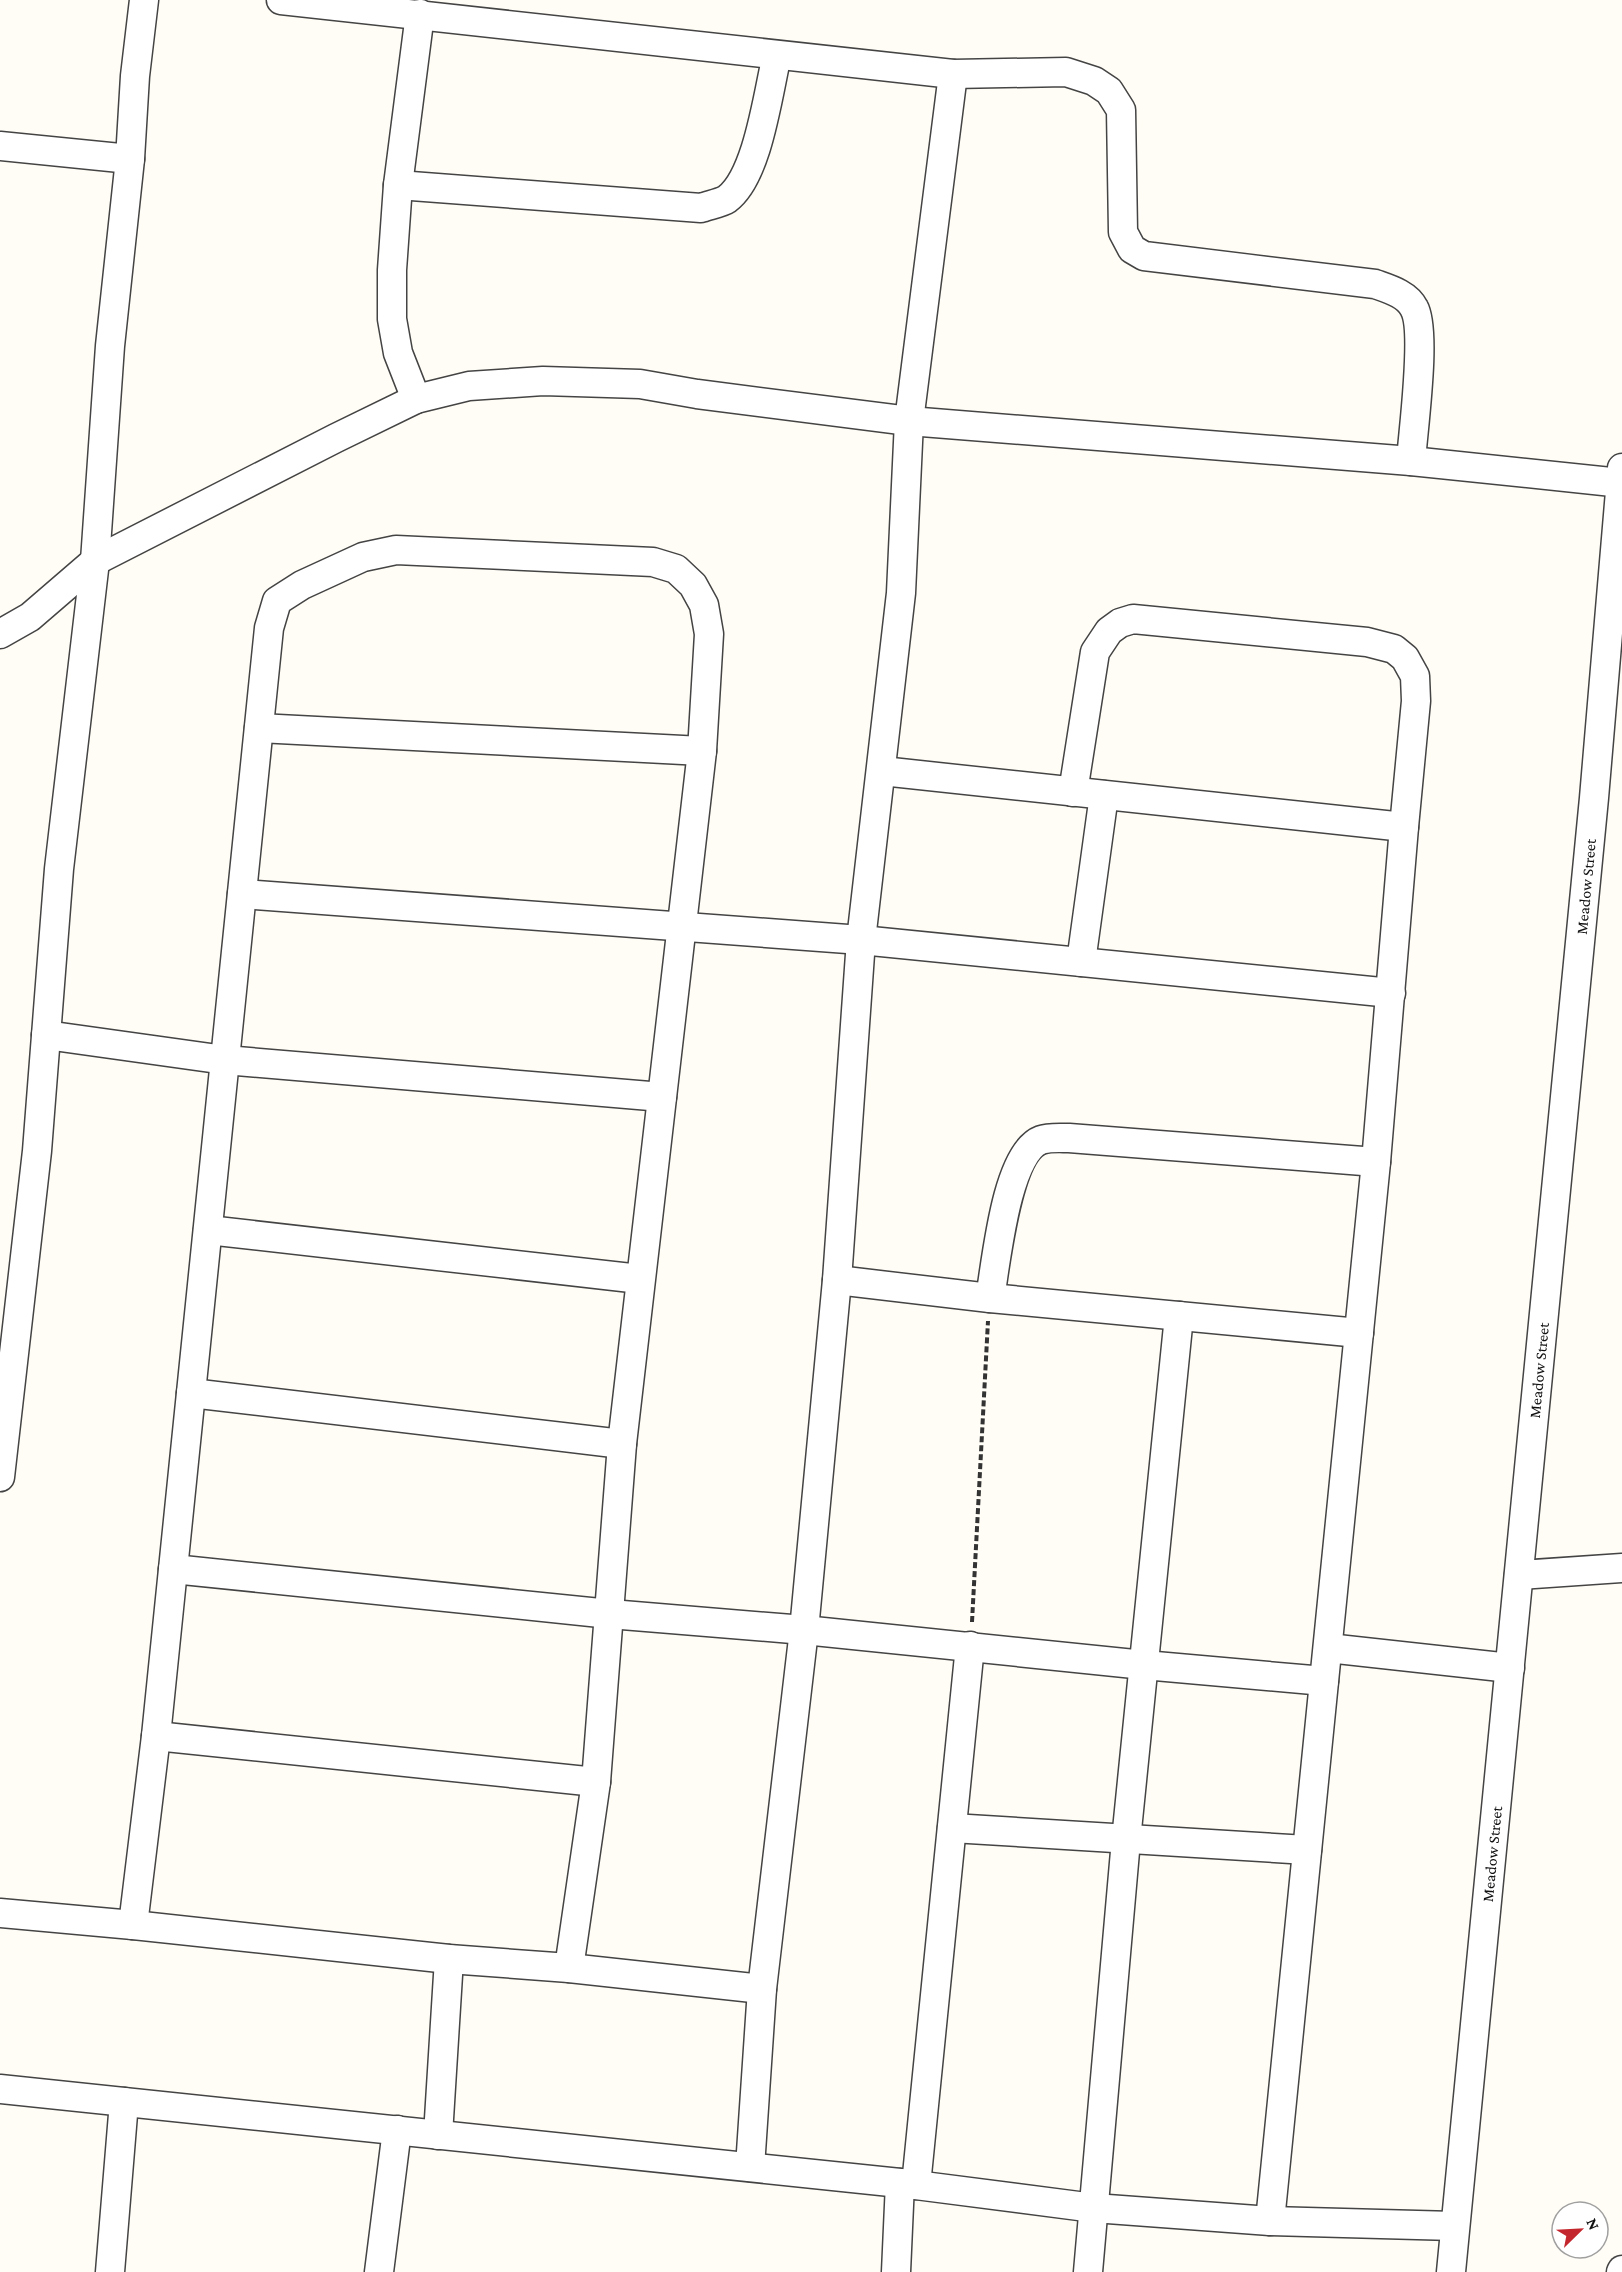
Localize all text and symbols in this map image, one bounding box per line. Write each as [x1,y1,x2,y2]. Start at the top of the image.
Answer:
street label: Meadow Street [1572,837,1599,935]
street label: Meadow Street [1525,1321,1552,1419]
street label: Meadow Street [1478,1805,1505,1903]
north arrow [1550,2200,1610,2260]
text: N [1583,2216,1603,2233]

